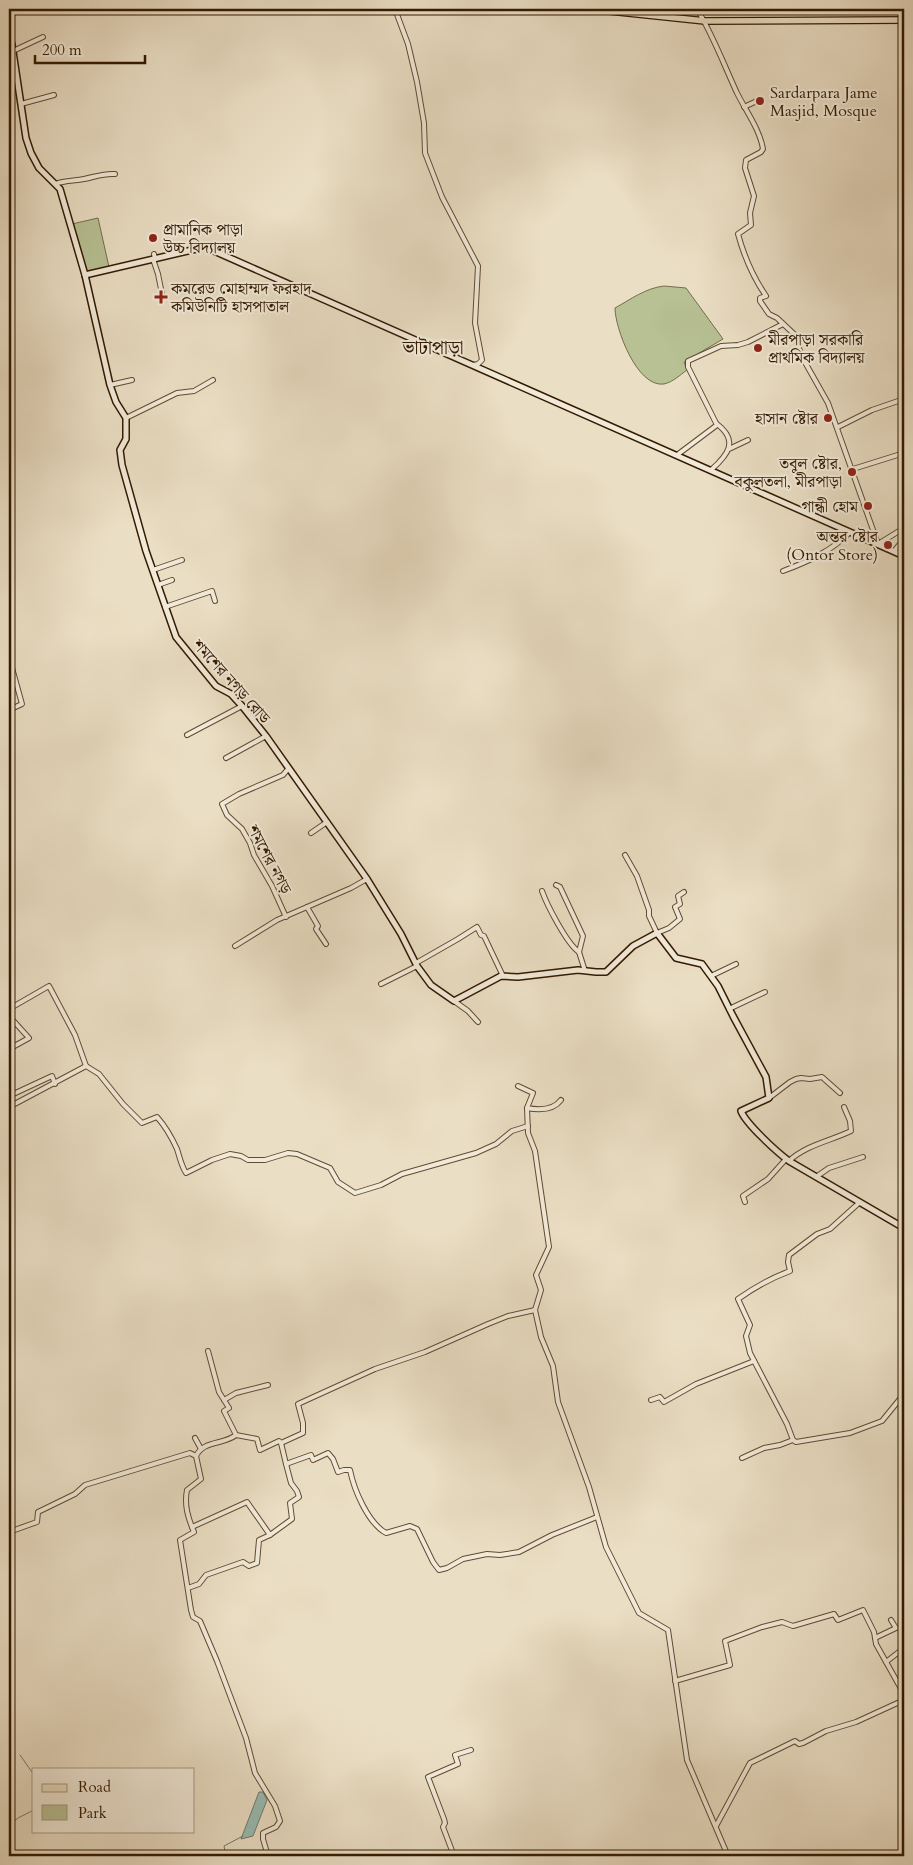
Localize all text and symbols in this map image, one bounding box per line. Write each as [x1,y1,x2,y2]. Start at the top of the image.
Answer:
scale bar [35,32,145,64]
text: 200 m [42,40,82,60]
place label: Sardarpara Jame Masjid, Mosque [770,82,878,122]
marker: Sardarpara Jame Masjid, Mosque [754,95,766,107]
place label: প্রামানিক পাড়া উচ্চ বিদ্যালয় [162,219,243,259]
marker: প্রামানিক পাড়া উচ্চ বিদ্যালয় [147,232,159,244]
place label: কমরেড মোহাম্মদ ফরহাদ কমিউনিটি হাসপাতাল [170,278,312,318]
marker: কমরেড মোহাম্মদ ফরহাদ কমিউনিটি হাসপাতাল [155,291,167,303]
place label: মীরপাড়া সরকারি প্রাথমিক বিদ্যালয় [767,329,865,369]
district label: ভাটাপাড়া [401,335,464,361]
marker: মীরপাড়া সরকারি প্রাথমিক বিদ্যালয় [752,342,764,354]
place label: হাসান ষ্টোর [754,408,819,430]
marker: হাসান ষ্টোর [822,412,834,424]
place label: তবুল ষ্টোর, বকুলতলা, মীরপাড়া [734,453,842,493]
marker: তবুল ষ্টোর, বকুলতলা, মীরপাড়া [846,466,858,478]
place label: গান্ধী হোম [802,496,859,518]
marker: গান্ধী হোম [862,500,874,512]
place label: অন্তর ষ্টোর (Ontor Store) [786,526,879,566]
marker: অন্তর ষ্টোর (Ontor Store) [882,539,894,551]
street label: শমশের নগড় রোড [187,634,276,729]
street label: শমশের নগড় [241,820,297,899]
legend [32,1768,195,1832]
text: Road [78,1777,111,1797]
text: Park [78,1803,107,1823]

